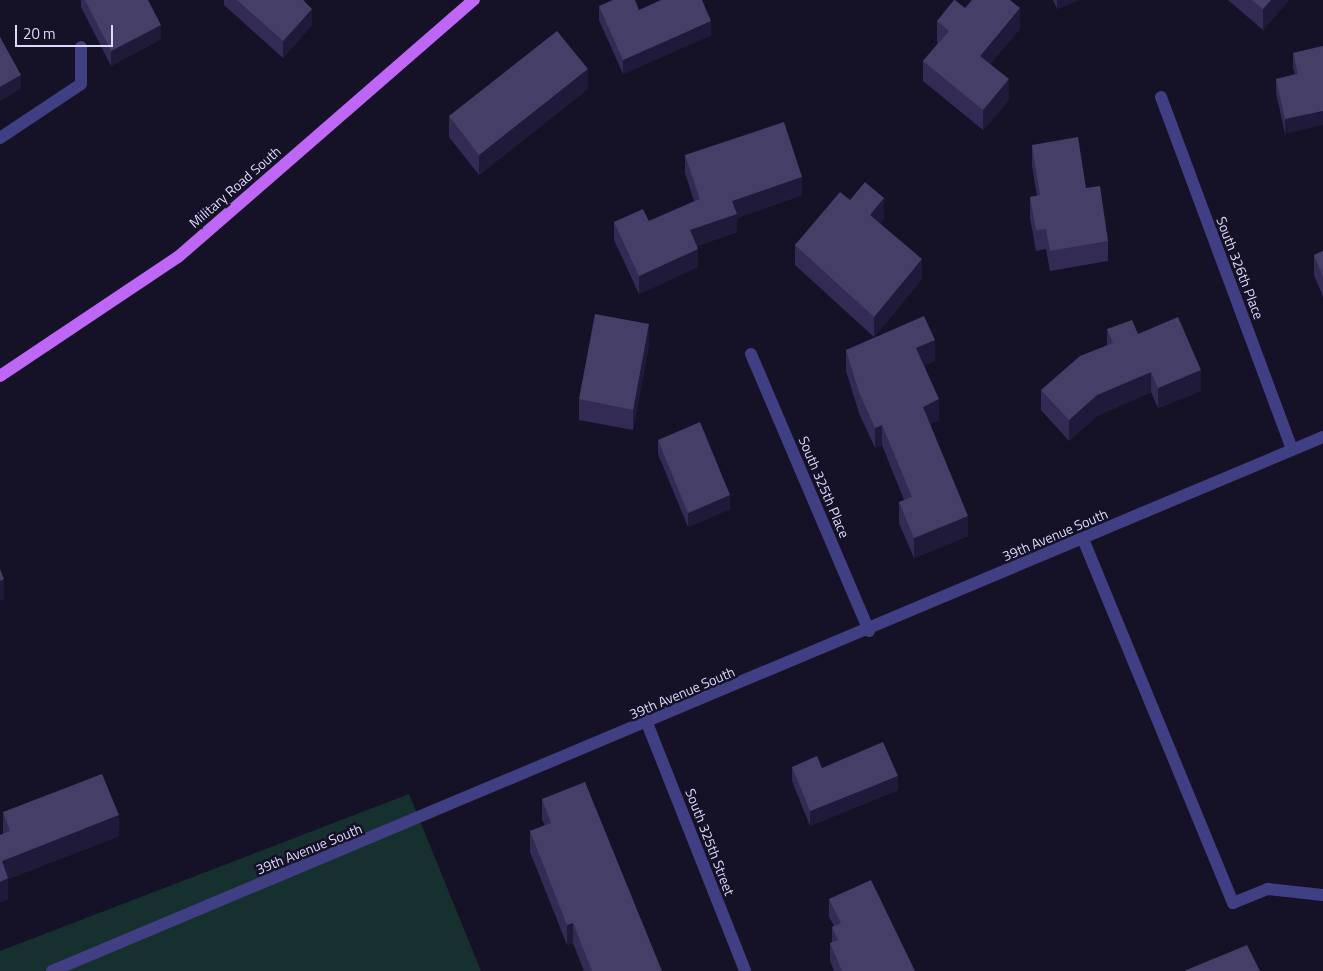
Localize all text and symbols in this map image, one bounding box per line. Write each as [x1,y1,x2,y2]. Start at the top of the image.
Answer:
scale bar [18,15,115,47]
text: 20 m [23,22,56,45]
street label: Military Road South [186,143,284,231]
street label: South 326th Place [1213,214,1267,322]
street label: South 325th Place [795,434,853,540]
street label: 39th Avenue South [1000,505,1110,565]
street label: 39th Avenue South [627,663,737,723]
street label: South 325th Street [682,786,738,898]
street label: 39th Avenue South [254,820,364,878]

